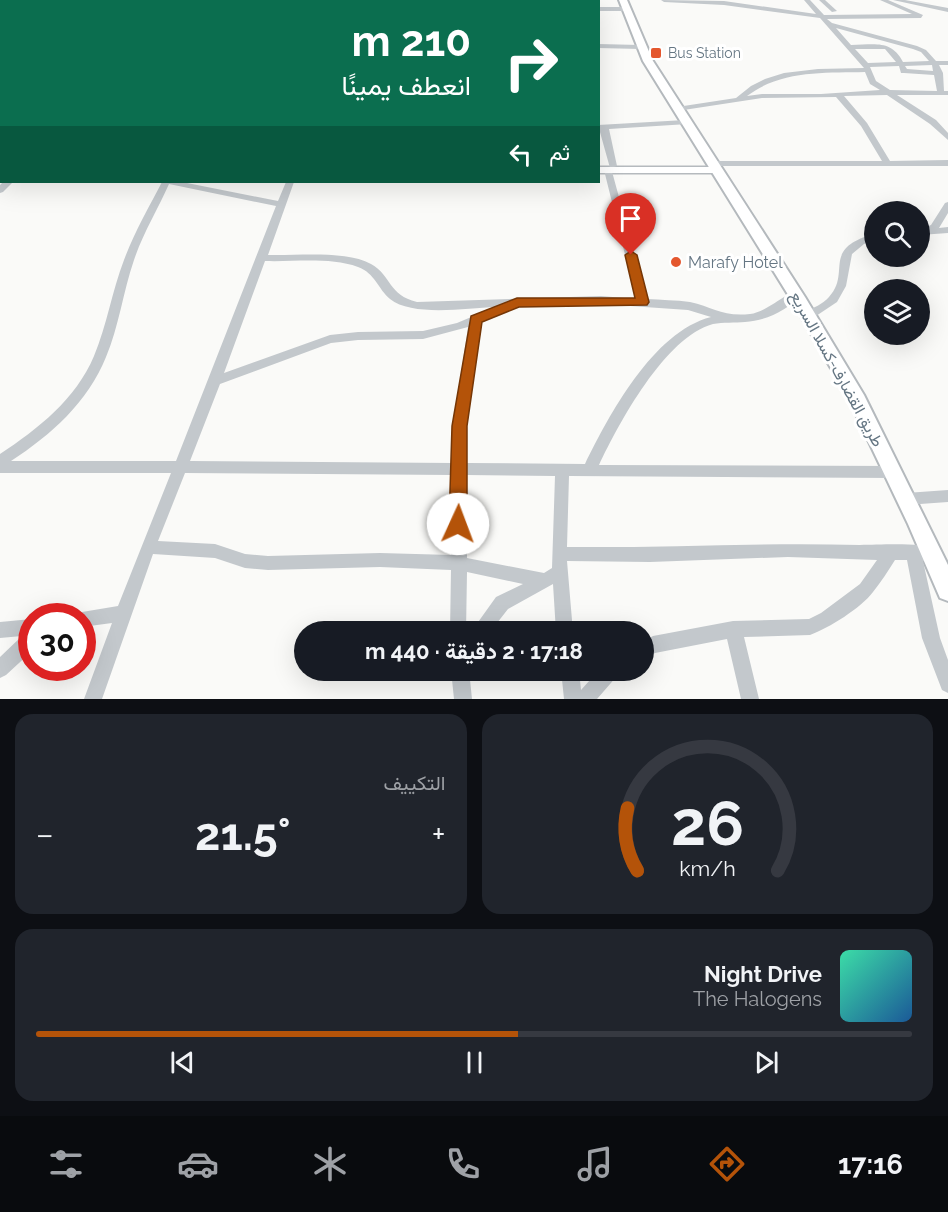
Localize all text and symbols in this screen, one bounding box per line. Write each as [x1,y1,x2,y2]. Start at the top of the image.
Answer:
text: 210 m [352,17,471,66]
icon: right [492,24,570,102]
place label: Bus Station [668,45,741,61]
marker: Bus Station [649,46,663,60]
text: انعطف يمينًا [342,70,471,101]
icon: left [504,138,537,171]
text: ثم [549,139,570,165]
pin [605,193,656,255]
map controls [864,201,930,345]
button: search [864,201,930,267]
icon: arrive [614,202,647,235]
place label: Marafy Hotel [688,253,783,272]
marker: Marafy Hotel [669,255,683,269]
button: layers [864,279,930,345]
street label: طريق القضارف-كسلا السريع [785,288,888,451]
position arrow [426,492,490,556]
speed limit sign: 30 [18,603,96,681]
text: 17:18 · 2 دقيقة · 440 m [365,638,583,664]
text: التكييف [383,771,446,795]
text: 26 [671,786,744,860]
text: 21.5° [195,808,291,861]
text: − [36,815,54,854]
text: + [432,815,446,854]
text: km/h [679,856,736,881]
text: Night Drive [704,961,822,987]
text: The Halogens [693,987,822,1011]
icon: previous [166,1046,199,1079]
icon: pause [458,1046,491,1079]
icon: next [750,1046,783,1079]
icon: filters [45,1143,87,1185]
icon: car [177,1143,219,1185]
icon: climate [309,1143,351,1185]
icon: phone [442,1143,484,1185]
icon: music [574,1143,616,1185]
icon: directions [706,1143,748,1185]
text: 17:16 [838,1149,903,1180]

